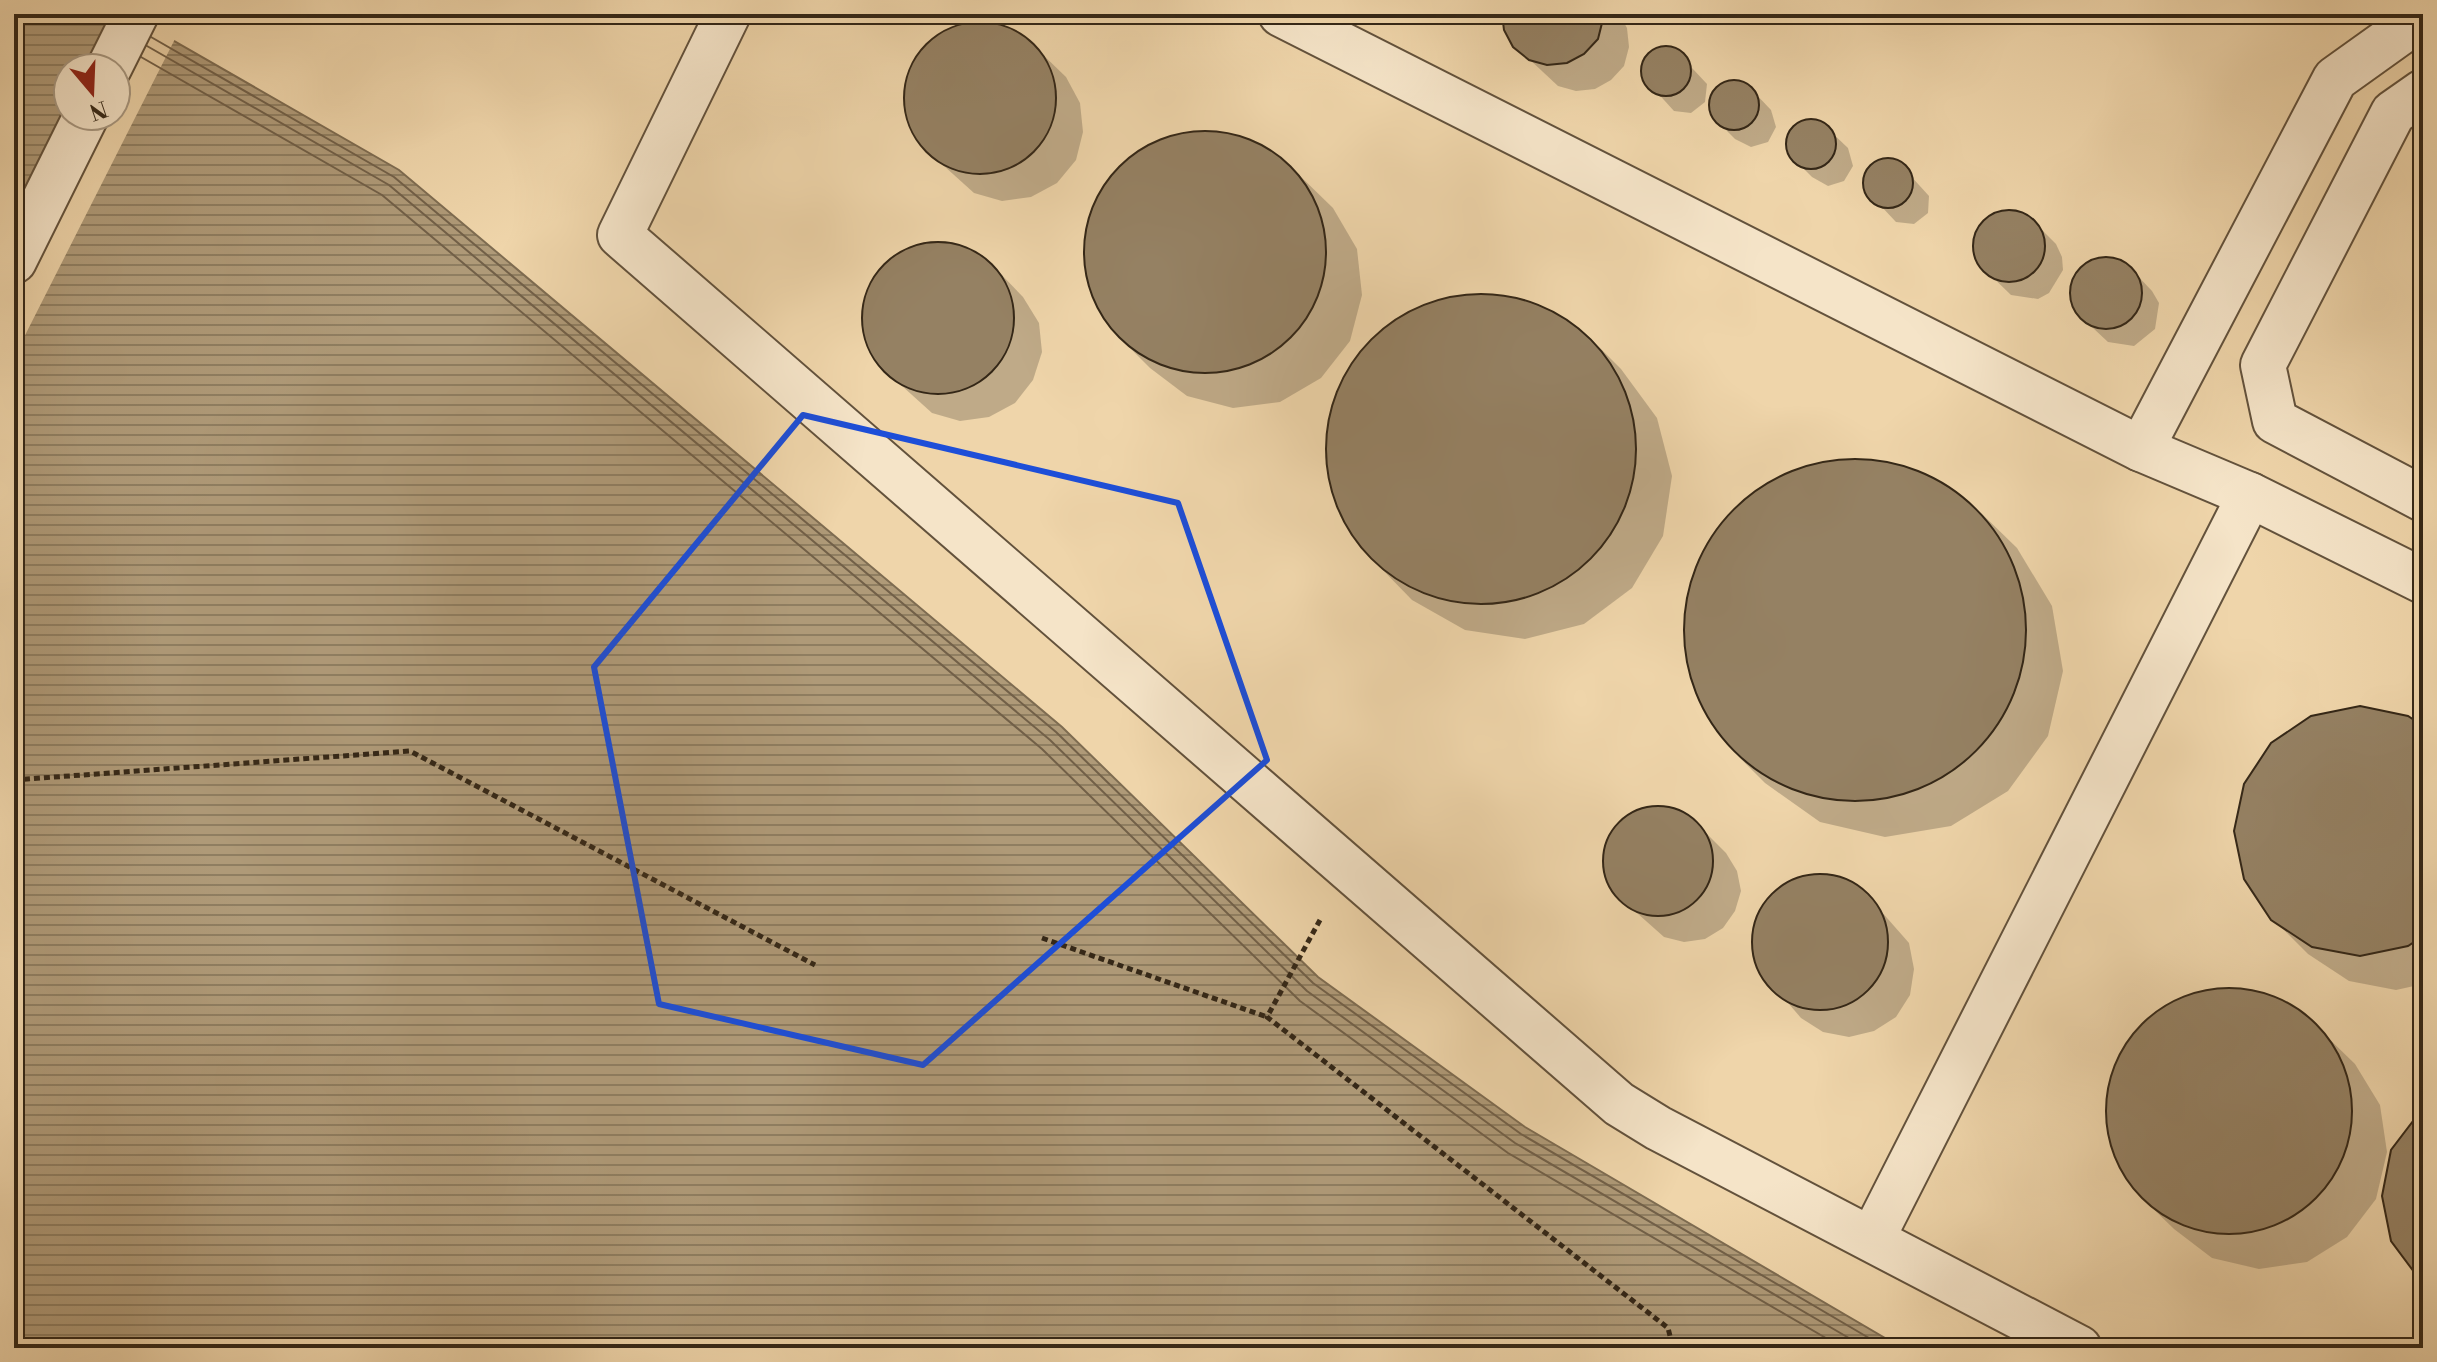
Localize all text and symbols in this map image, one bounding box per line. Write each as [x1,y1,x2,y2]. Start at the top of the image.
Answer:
north arrow [52,52,132,132]
text: N [85,94,111,125]

